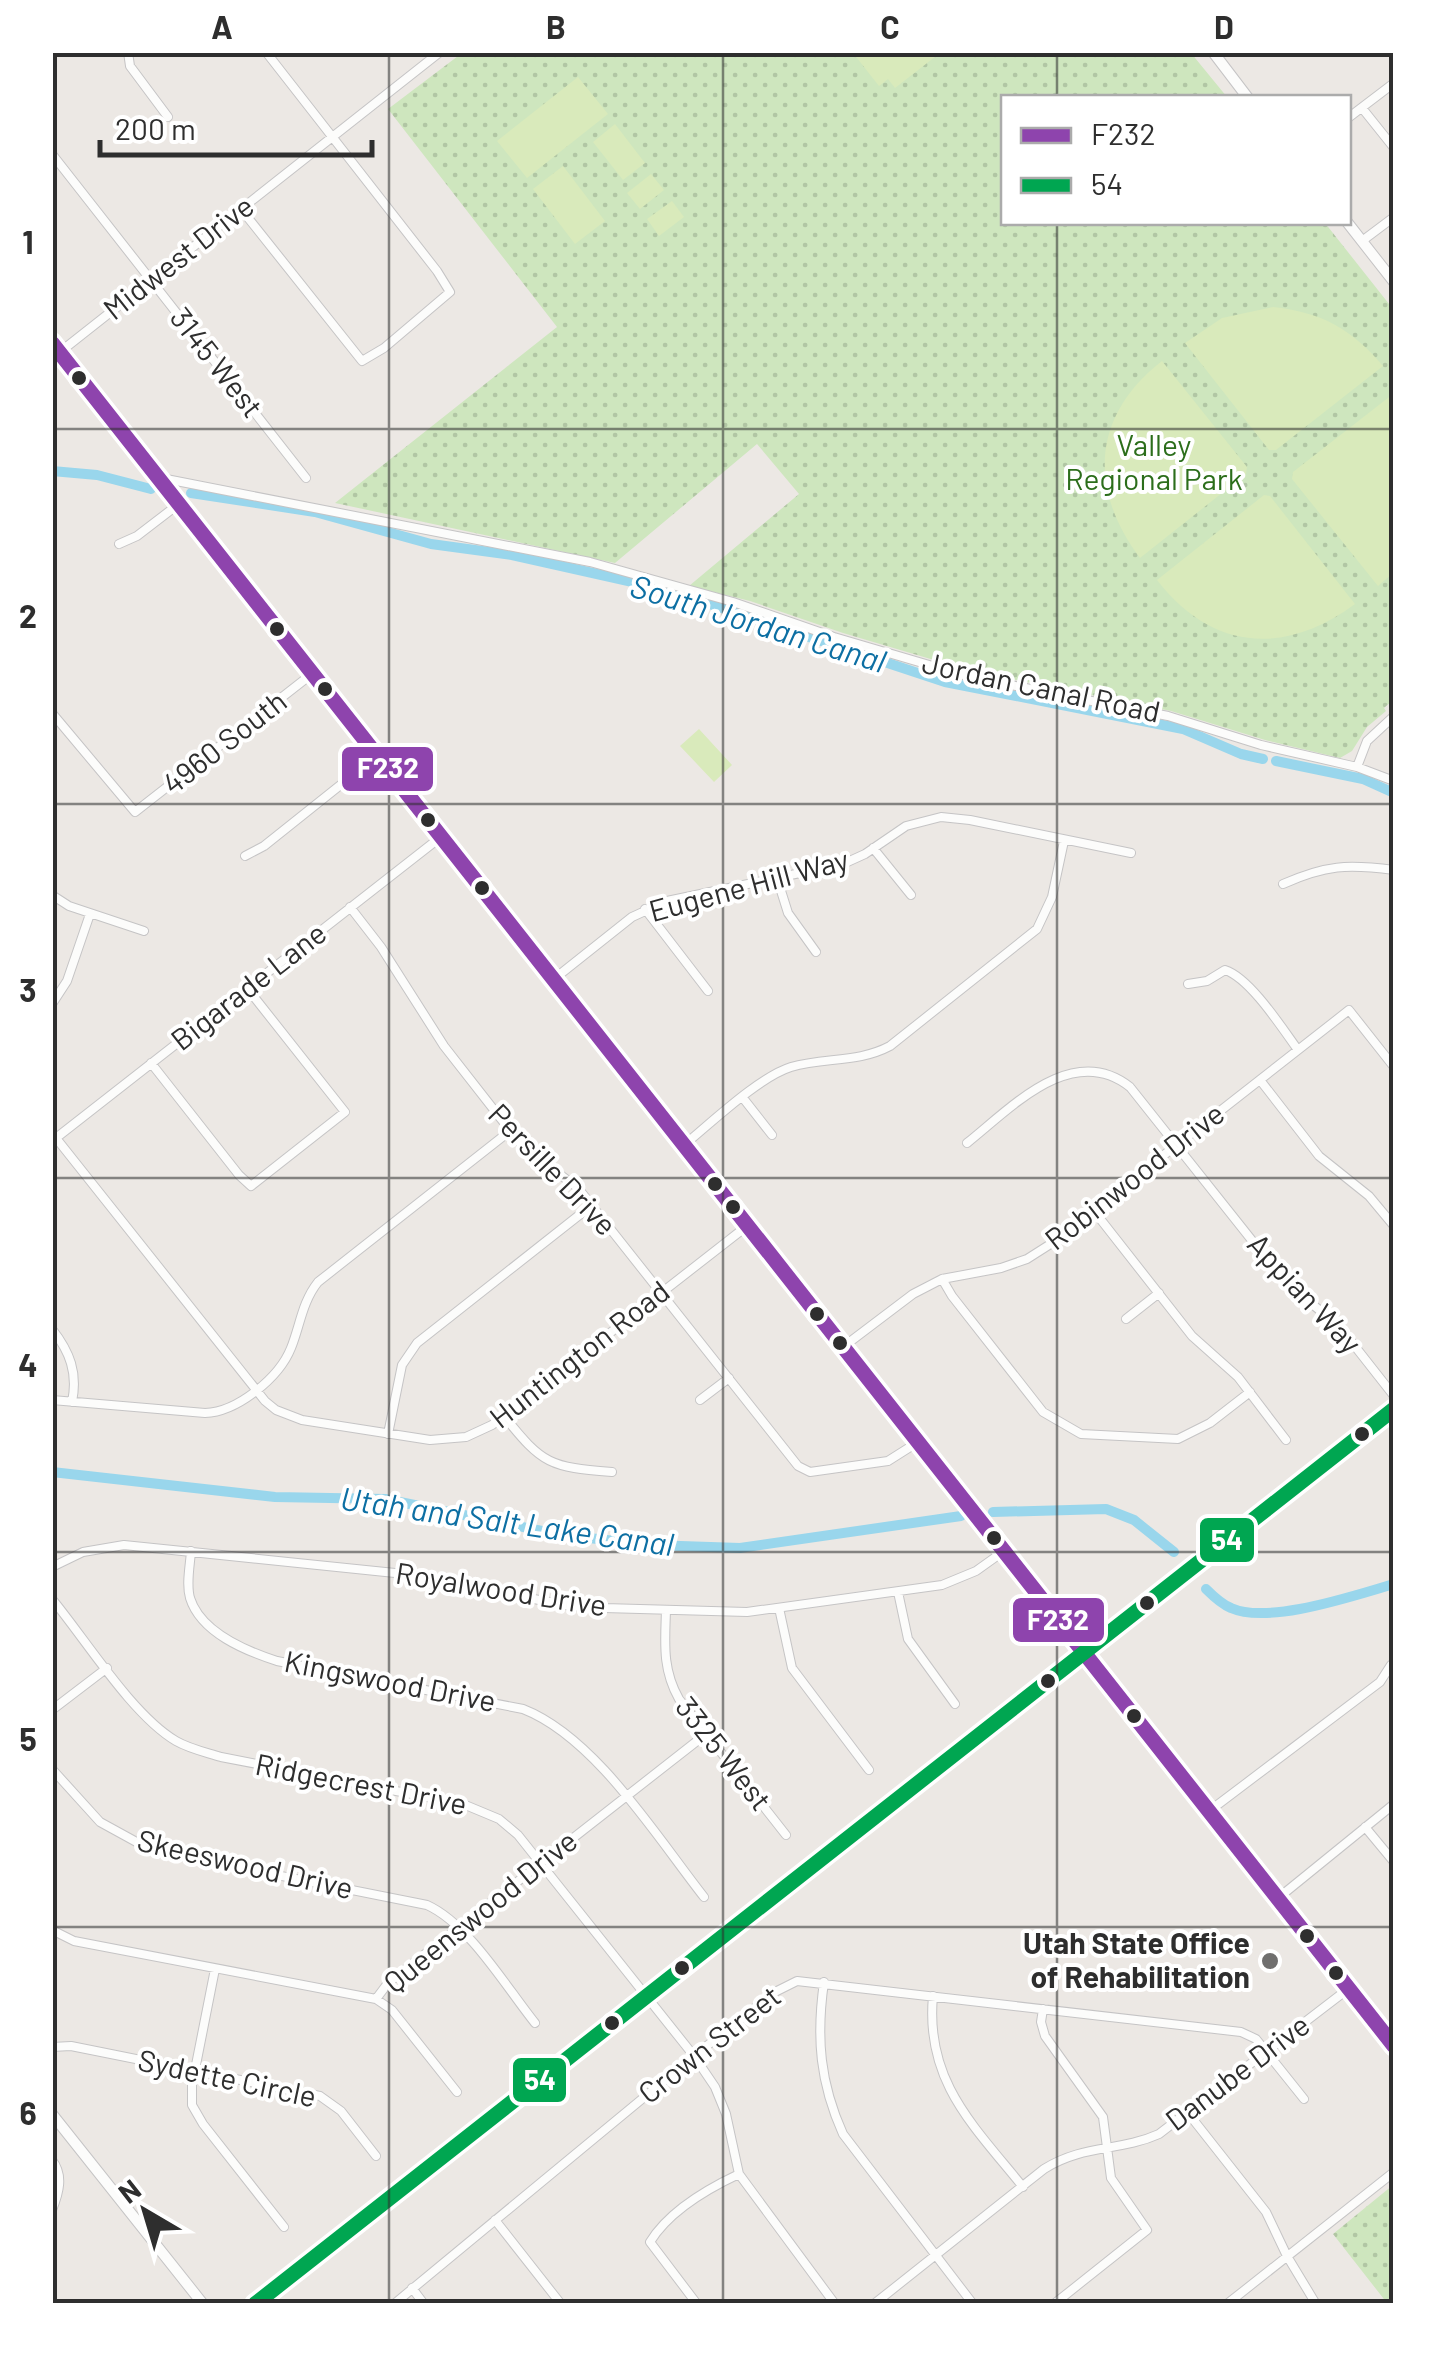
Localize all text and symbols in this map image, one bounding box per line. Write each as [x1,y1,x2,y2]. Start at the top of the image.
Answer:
text: A [211,7,233,45]
text: B [546,7,566,45]
text: C [880,7,900,45]
text: D [1214,7,1234,45]
scale bar [100,95,372,157]
legend [1001,95,1351,225]
text: 200 m [115,110,196,146]
text: F232 [1091,115,1155,151]
text: 54 [1091,165,1123,201]
street label: Midwest Drive [96,187,260,326]
text: 1 [22,222,34,260]
street label: 3145 West [163,300,272,424]
unlabelled marker [69,368,89,388]
park label: Valley Regional Park [1065,426,1243,496]
water label: South Jordan Canal [626,565,891,679]
text: 2 [19,596,37,634]
unlabelled marker [267,619,287,639]
street label: Jordan Canal Road [919,643,1164,729]
unlabelled marker [315,679,335,699]
street label: 4960 South [155,682,293,801]
line badge: F232 [340,745,435,793]
text: F232 [357,750,419,784]
unlabelled marker [418,810,438,830]
street label: Eugene Hill Way [645,840,852,928]
unlabelled marker [472,878,492,898]
street label: Bigarade Lane [163,914,332,1057]
text: 3 [19,970,37,1008]
street label: Robinwood Drive [1037,1094,1231,1257]
street label: Persille Drive [482,1095,625,1242]
unlabelled marker [705,1174,725,1194]
unlabelled marker [723,1197,743,1217]
street label: Appian Way [1241,1225,1370,1360]
street label: Huntington Road [482,1272,676,1435]
unlabelled marker [807,1304,827,1324]
unlabelled marker [830,1333,850,1353]
text: 4 [18,1345,38,1383]
unlabelled marker [1352,1424,1372,1444]
water label: Utah and Salt Lake Canal [338,1478,676,1562]
line badge: 54 [1198,1516,1256,1564]
text: 54 [1211,1522,1243,1556]
unlabelled marker [984,1528,1004,1548]
street label: Royalwood Drive [393,1554,609,1622]
unlabelled marker [1137,1593,1157,1613]
line badge: F232 [1011,1596,1106,1644]
text: F232 [1027,1602,1089,1636]
street label: Kingswood Drive [282,1642,499,1718]
unlabelled marker [1038,1671,1058,1691]
street label: 3325 West [669,1689,780,1817]
unlabelled marker [1124,1706,1144,1726]
text: 5 [19,1719,37,1757]
street label: Ridgecrest Drive [253,1745,470,1821]
street label: Skeeswood Drive [134,1821,357,1905]
street label: Queenswood Drive [376,1822,584,1999]
place label: Utah State Office of Rehabilitation [1023,1924,1250,1994]
unlabelled marker [1297,1926,1317,1946]
marker: Utah State Office of Rehabilitation [1259,1950,1281,1972]
unlabelled marker [672,1958,692,1978]
unlabelled marker [1326,1963,1346,1983]
street label: Crown Street [631,1977,787,2110]
street label: Danube Drive [1158,2006,1316,2137]
unlabelled marker [602,2013,622,2033]
street label: Sydette Circle [135,2041,320,2114]
line badge: 54 [511,2056,568,2104]
text: 54 [524,2062,556,2096]
text: 6 [19,2093,37,2131]
north arrow [95,2161,195,2261]
text: N [111,2171,147,2210]

